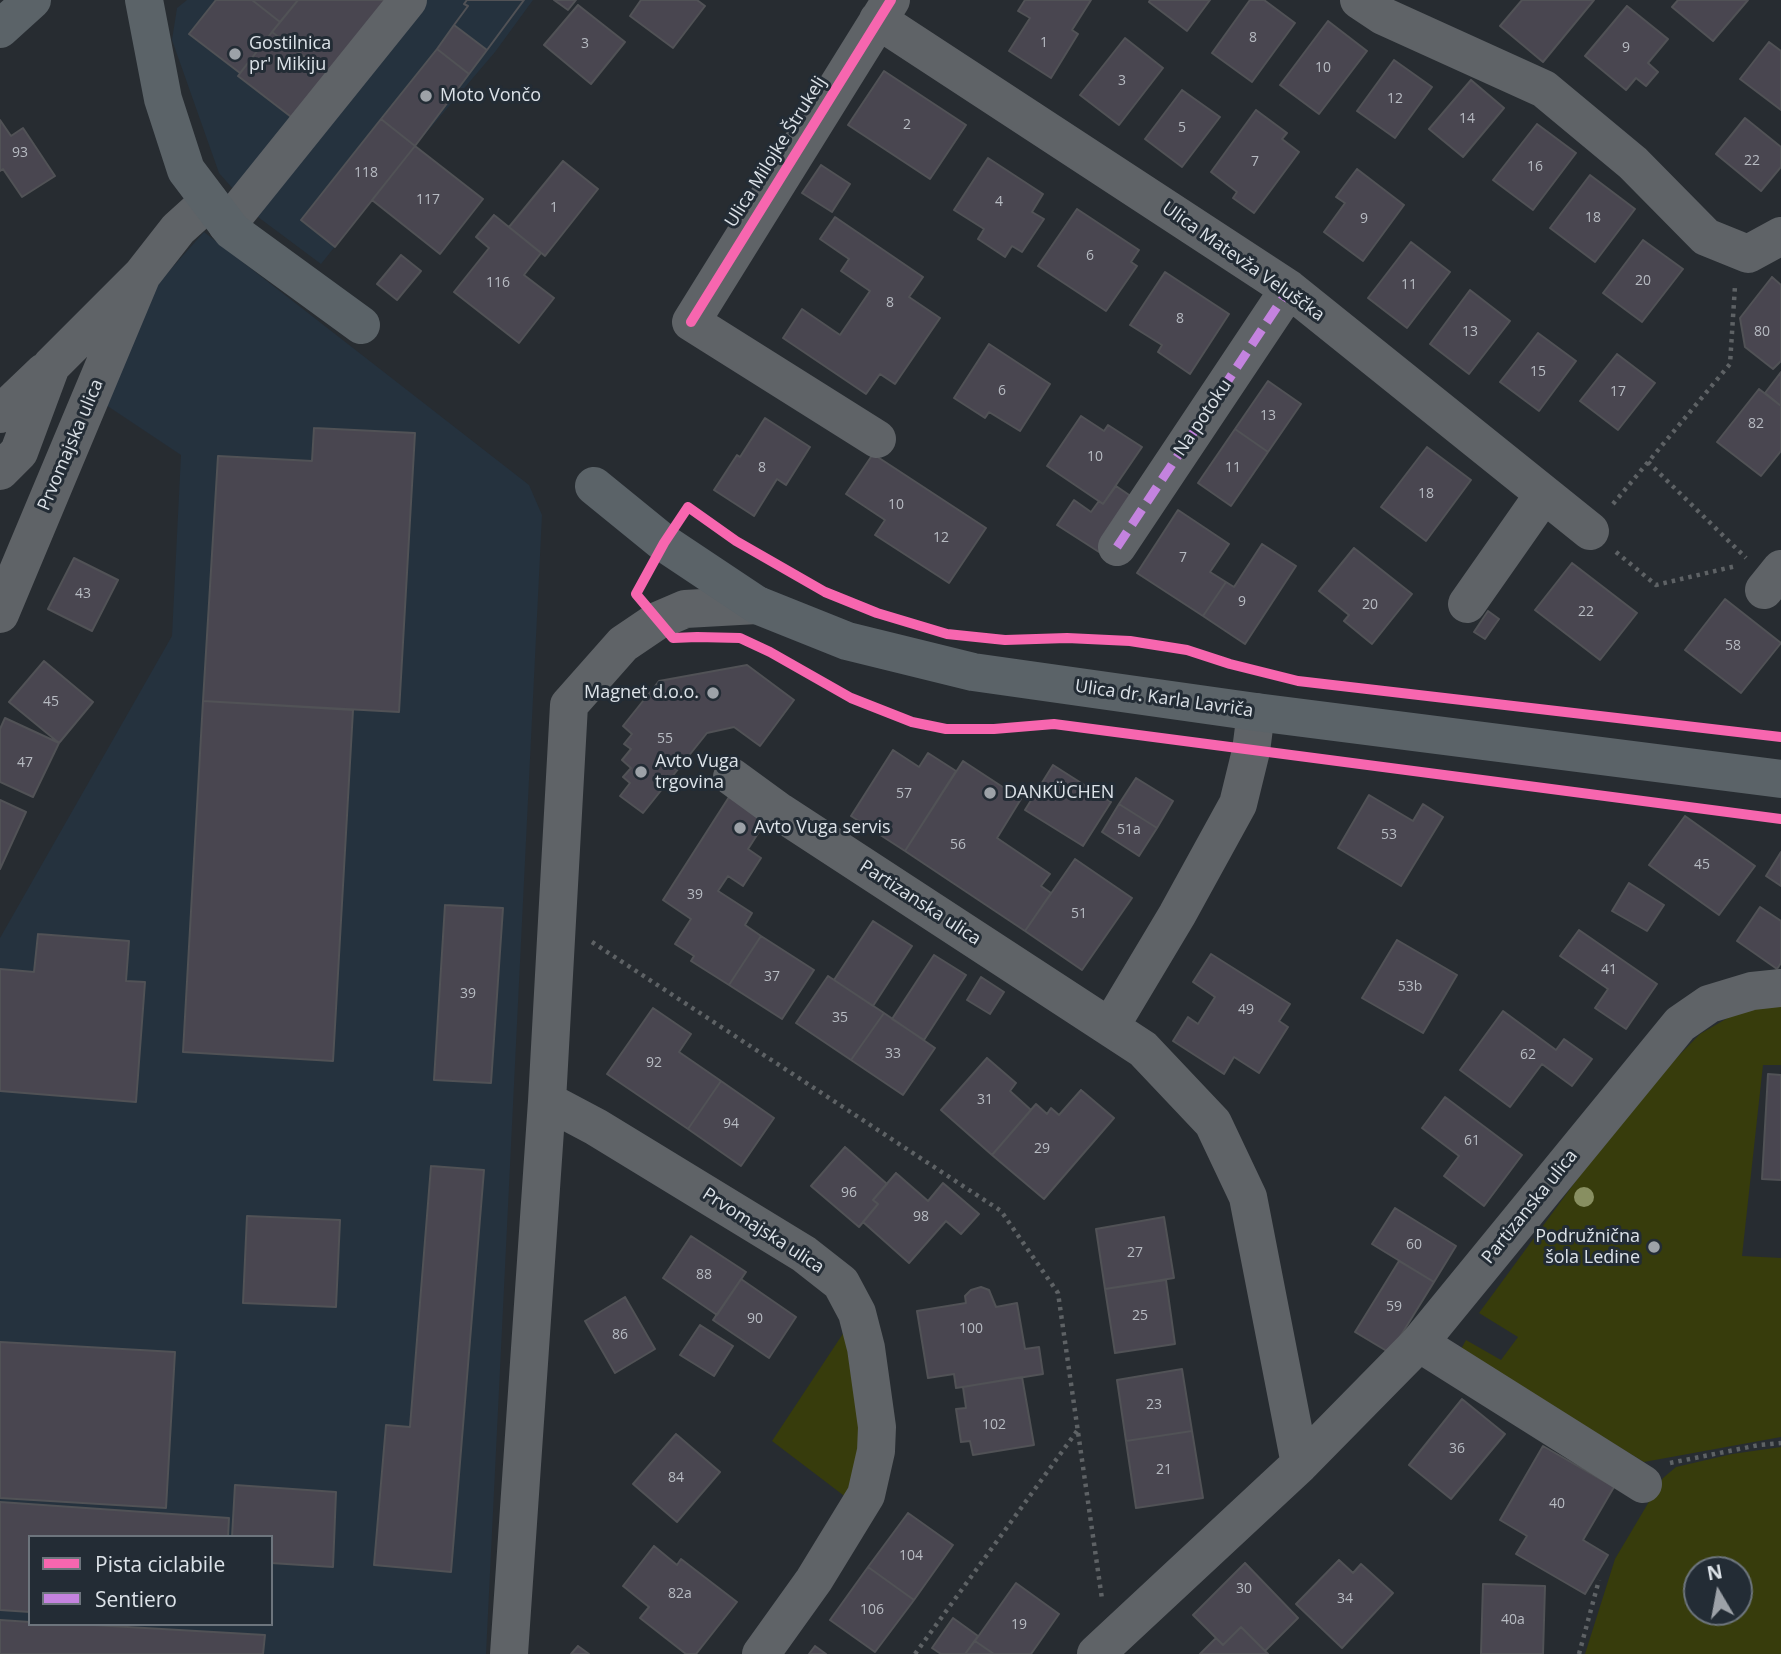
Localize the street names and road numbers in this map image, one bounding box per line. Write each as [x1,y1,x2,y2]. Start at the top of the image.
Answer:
street label: Ulica Milojke Štrukelj [721,73,831,231]
street label: Ulica Matevža Veluščka [1158,198,1328,326]
street label: Prvomajska ulica [34,376,108,514]
street label: Na potoku [1169,376,1237,460]
street label: Ulica dr. Karla Lavriča [1073,676,1255,722]
street label: Partizanska ulica [855,856,985,950]
street label: Partizanska ulica [1478,1146,1582,1268]
street label: Prvomajska ulica [698,1184,828,1278]

